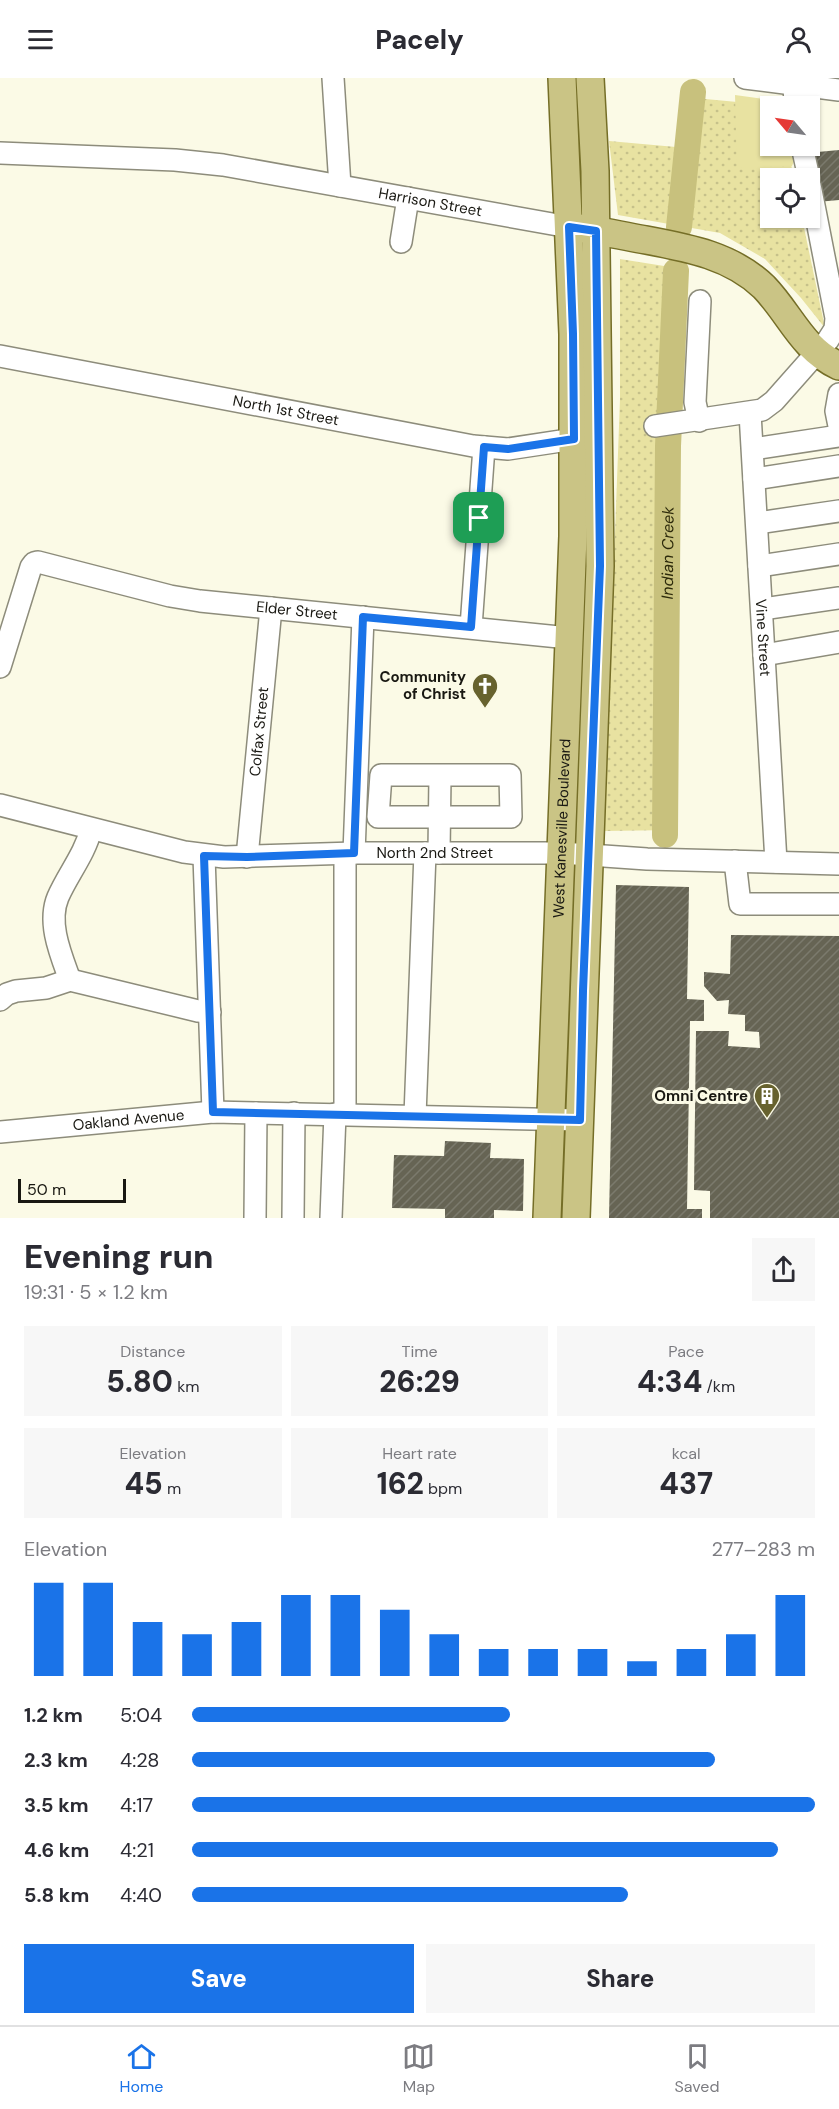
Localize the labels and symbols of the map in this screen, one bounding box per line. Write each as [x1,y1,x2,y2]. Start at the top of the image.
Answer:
north arrow [760,96,820,156]
street label: Harrison Street [377,183,484,221]
street label: North 1st Street [231,391,341,430]
pin [453,492,504,543]
water label: Indian Creek [657,506,679,600]
street label: Elder Street [255,597,339,625]
street label: Vine Street [751,598,775,677]
place label: Community of Christ [379,667,466,704]
church icon: Community of Christ [470,671,500,709]
street label: Colfax Street [245,686,273,777]
street label: West Kanesville Boulevard [548,738,575,918]
street label: North 2nd Street [376,843,493,863]
building icon: Omni Centre [752,1081,782,1119]
place label: Omni Centre [654,1086,748,1106]
street label: Oakland Avenue [72,1105,185,1135]
scale bar [18,1176,126,1204]

